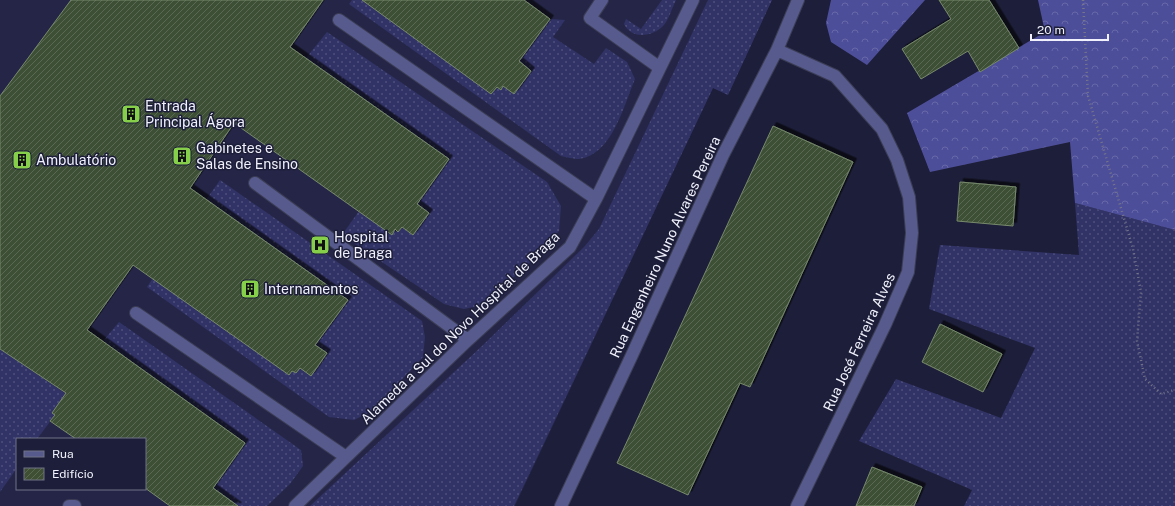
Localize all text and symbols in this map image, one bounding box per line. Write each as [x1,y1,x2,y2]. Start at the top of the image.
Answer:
scale bar [1031,16,1108,42]
text: 20 m [1037,23,1065,37]
place label: Entrada Principal Ágora [145,98,245,130]
building icon: Entrada Principal Ágora [120,103,142,125]
street label: Rua Engenheiro Nuno Alvares Pereira [606,134,724,360]
place label: Gabinetes e Salas de Ensino [196,140,298,172]
building icon: Gabinetes e Salas de Ensino [171,145,193,167]
building icon: Ambulatório [11,149,33,171]
place label: Ambulatório [36,152,116,168]
place label: Hospital de Braga [334,229,392,261]
street label: Alameda a Sul do Novo Hospital de Braga [357,229,563,427]
hospital icon: Hospital de Braga [309,234,331,256]
street label: Rua José Ferreira Alves [820,270,898,414]
building icon: Internamentos [239,278,261,300]
place label: Internamentos [264,281,358,297]
legend [16,438,146,490]
text: Rua [52,447,74,461]
text: Edifício [52,467,94,481]

